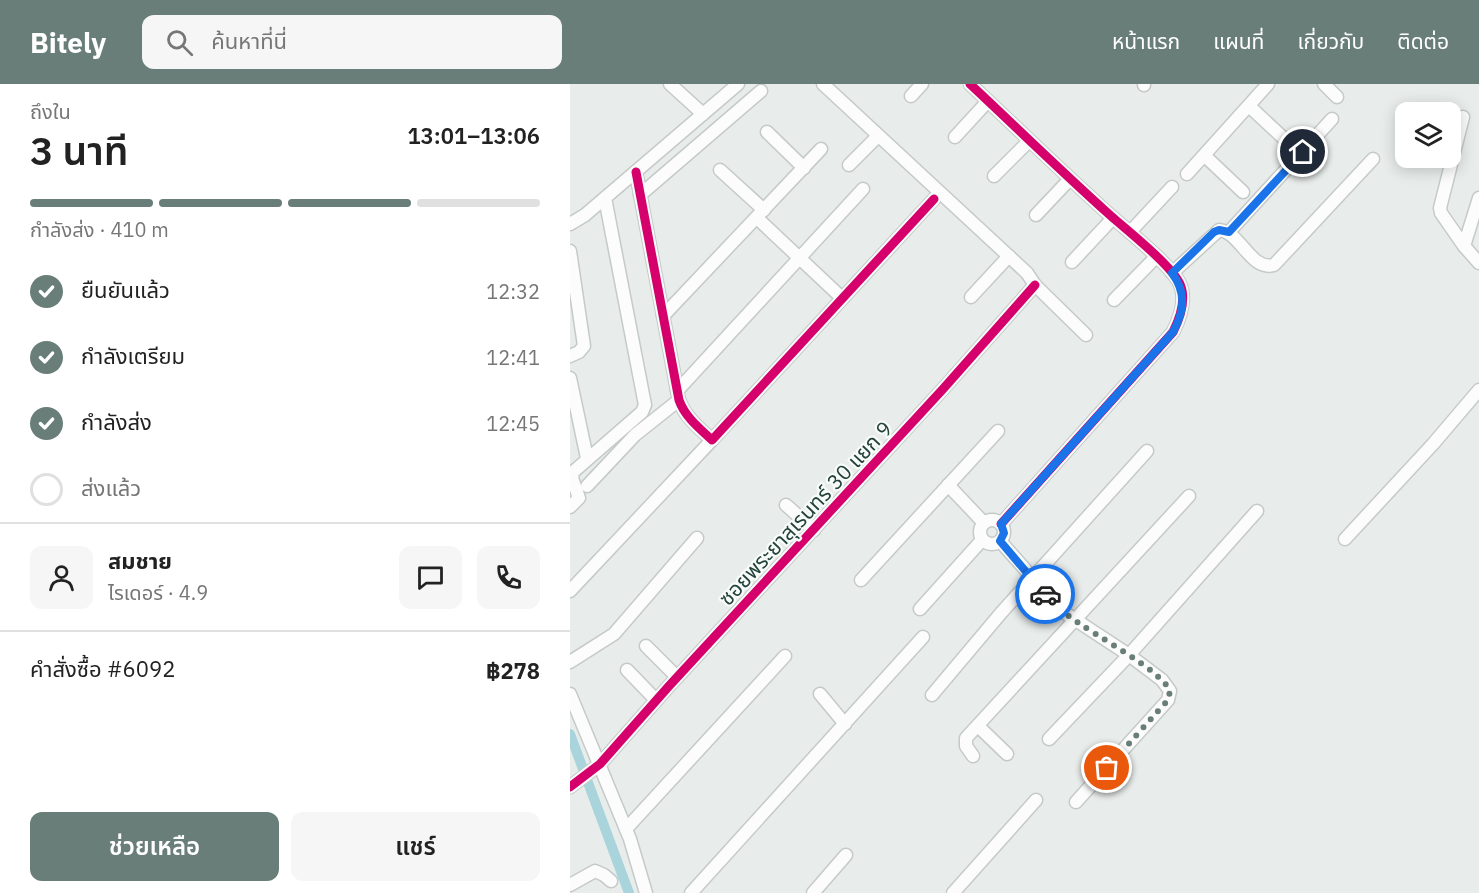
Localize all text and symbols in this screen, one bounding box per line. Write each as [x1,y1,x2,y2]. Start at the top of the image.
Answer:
search box [142,15,562,69]
text: Bitely [30,24,106,61]
icon: search [163,26,196,59]
text: ค้นหาที่นี่ [211,26,287,55]
text: หน้าแรก [1112,27,1180,55]
text: แผนที่ [1213,27,1264,55]
text: เกี่ยวกับ [1297,27,1364,55]
text: ติดต่อ [1397,27,1449,55]
text: ถึงใน [30,98,71,125]
map controls [1395,102,1461,168]
button: layers [1395,102,1461,168]
text: 13:01–13:06 [407,121,540,150]
text: 3 นาที [30,125,128,176]
pin [1277,126,1328,177]
icon: home [1286,135,1319,168]
text: กำลังส่ง · 410 m [30,216,169,243]
icon: check [30,275,63,308]
text: ยืนยันแล้ว [81,275,170,304]
text: 12:32 [486,278,540,305]
icon: check [30,341,63,374]
text: กำลังเตรียม [81,341,185,370]
text: 12:41 [486,344,540,371]
icon: check [30,407,63,440]
text: กำลังส่ง [81,407,152,436]
text: 12:45 [486,410,540,437]
street label: ซอยพระยาสุเรนทร์ 30 แยก 9 [712,415,898,611]
text: ส่งแล้ว [81,473,141,502]
button: person [30,546,93,609]
text: สมชาย [108,546,172,575]
button: chat [399,546,462,609]
button: phone [477,546,540,609]
courier [1015,564,1075,624]
icon: car [1029,578,1062,611]
text: ไรเดอร์ · 4.9 [108,579,208,606]
text: คำสั่งซื้อ #6092 [30,654,175,683]
text: ฿278 [486,656,540,685]
pin [1081,742,1132,793]
icon: bag [1090,751,1123,784]
button: ช่วยเหลือ [30,812,279,881]
button: แชร์ [291,812,540,881]

